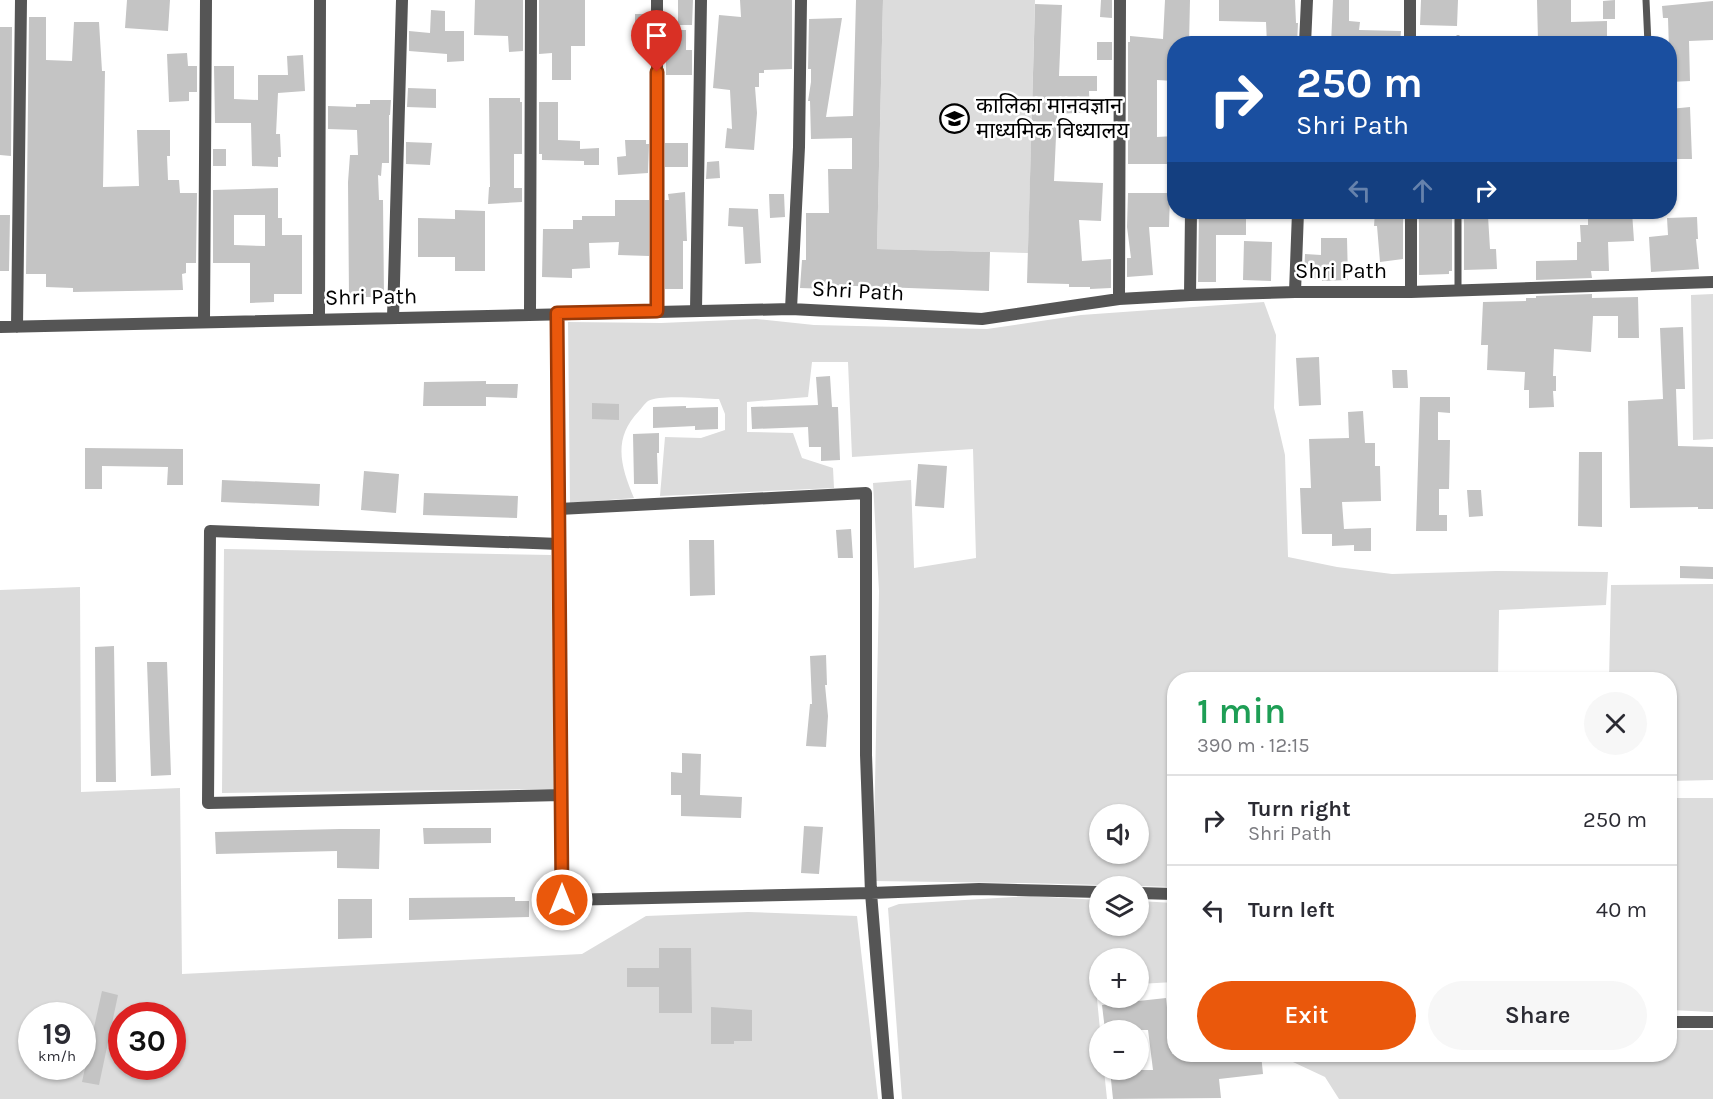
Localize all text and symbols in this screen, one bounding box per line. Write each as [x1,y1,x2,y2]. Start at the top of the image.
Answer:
pin [631,10,682,72]
icon: arrive [640,19,673,52]
text: 250 m [1296,58,1423,108]
icon: right [1197,60,1275,138]
place label: कालिका मानवज्ञान माध्यमिक विध्यालय [976,93,1130,144]
school or university icon: कालिका मानवज्ञान माध्यमिक विध्यालय [939,103,971,135]
text: Shri Path [1296,109,1409,141]
icon: left [1343,174,1376,207]
icon: ahead [1406,174,1439,207]
icon: right [1469,174,1502,207]
street label: Shri Path [1295,258,1387,284]
street label: Shri Path [811,276,905,306]
street label: Shri Path [325,283,417,311]
text: 1 min [1197,690,1286,732]
button: close [1584,692,1647,755]
text: 390 m · 12:15 [1197,734,1310,757]
text: Turn right [1248,796,1351,822]
map controls [1089,804,1149,1080]
button: sound [1089,804,1149,864]
icon: right [1197,804,1230,837]
text: 250 m [1583,807,1647,833]
text: Shri Path [1248,822,1332,845]
position arrow [530,868,594,932]
button: layers [1089,876,1149,936]
icon: left [1197,894,1230,927]
text: Turn left [1248,897,1335,923]
text: 40 m [1596,897,1647,923]
button: + [1089,948,1149,1008]
button: Exit [1197,981,1416,1050]
button: Share [1428,981,1647,1050]
speed limit sign: 30 [108,1002,186,1080]
text: 19 [42,1016,71,1052]
button: − [1089,1020,1149,1080]
text: km/h [38,1047,76,1065]

